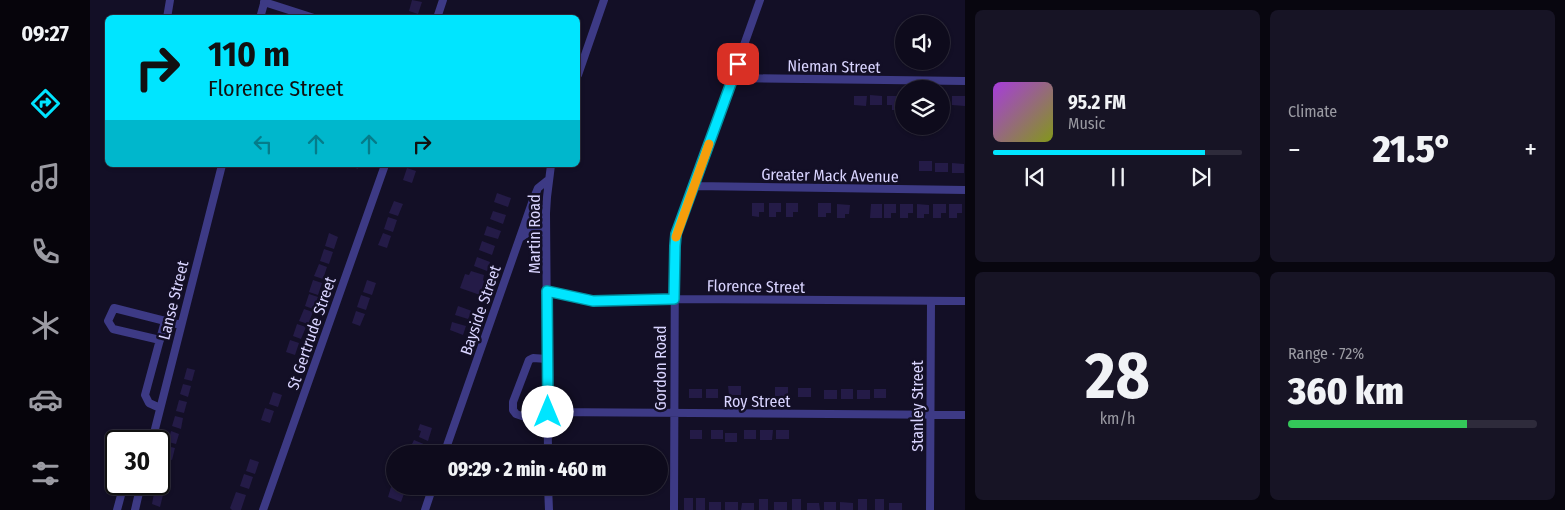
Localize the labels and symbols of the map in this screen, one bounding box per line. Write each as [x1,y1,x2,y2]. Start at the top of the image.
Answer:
pin [717,43,759,85]
street label: Nieman Street [787,56,882,77]
street label: Greater Mack Avenue [761,165,899,186]
street label: Martin Road [525,194,544,274]
street label: Lanse Street [154,258,193,342]
street label: Bayside Street [456,262,505,358]
street label: St Gertrude Street [283,273,340,392]
street label: Florence Street [707,276,806,297]
street label: Gordon Road [651,325,670,411]
street label: Stanley Street [908,359,927,452]
position arrow [521,385,573,437]
street label: Roy Street [723,392,791,411]
speed limit sign: 30 [105,430,170,495]

